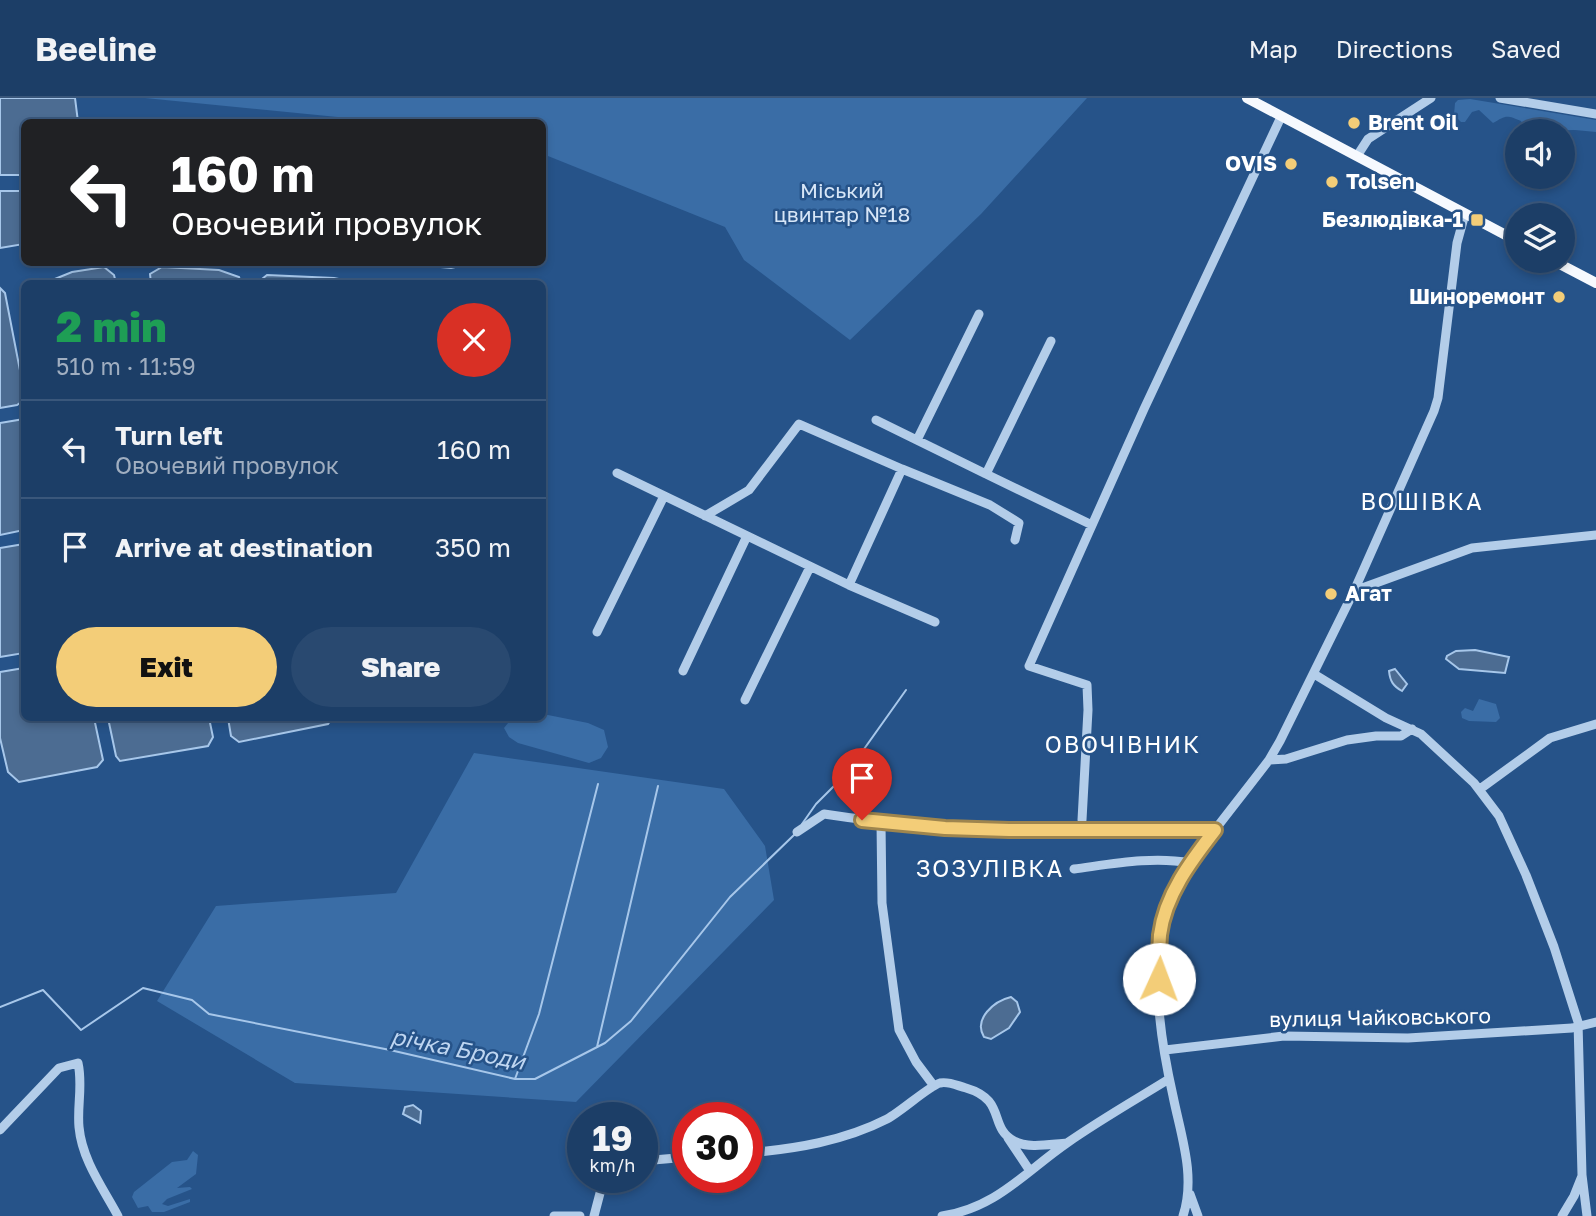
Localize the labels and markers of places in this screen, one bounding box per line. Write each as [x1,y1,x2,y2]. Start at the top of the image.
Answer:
place label: Brent Oil [1368,109,1458,135]
marker: Brent Oil [1346,115,1362,131]
place label: OVIS [1225,150,1277,176]
marker: OVIS [1283,156,1299,172]
place label: Tolsen [1346,168,1414,194]
marker: Tolsen [1324,174,1340,190]
place label: Безлюдівка-1 [1322,206,1463,232]
marker: Безлюдівка-1 [1469,212,1485,228]
place label: Шиноремонт [1409,283,1545,309]
marker: Шиноремонт [1551,289,1567,305]
place label: Агат [1345,580,1392,606]
marker: Агат [1323,586,1339,602]
pin [832,748,892,820]

